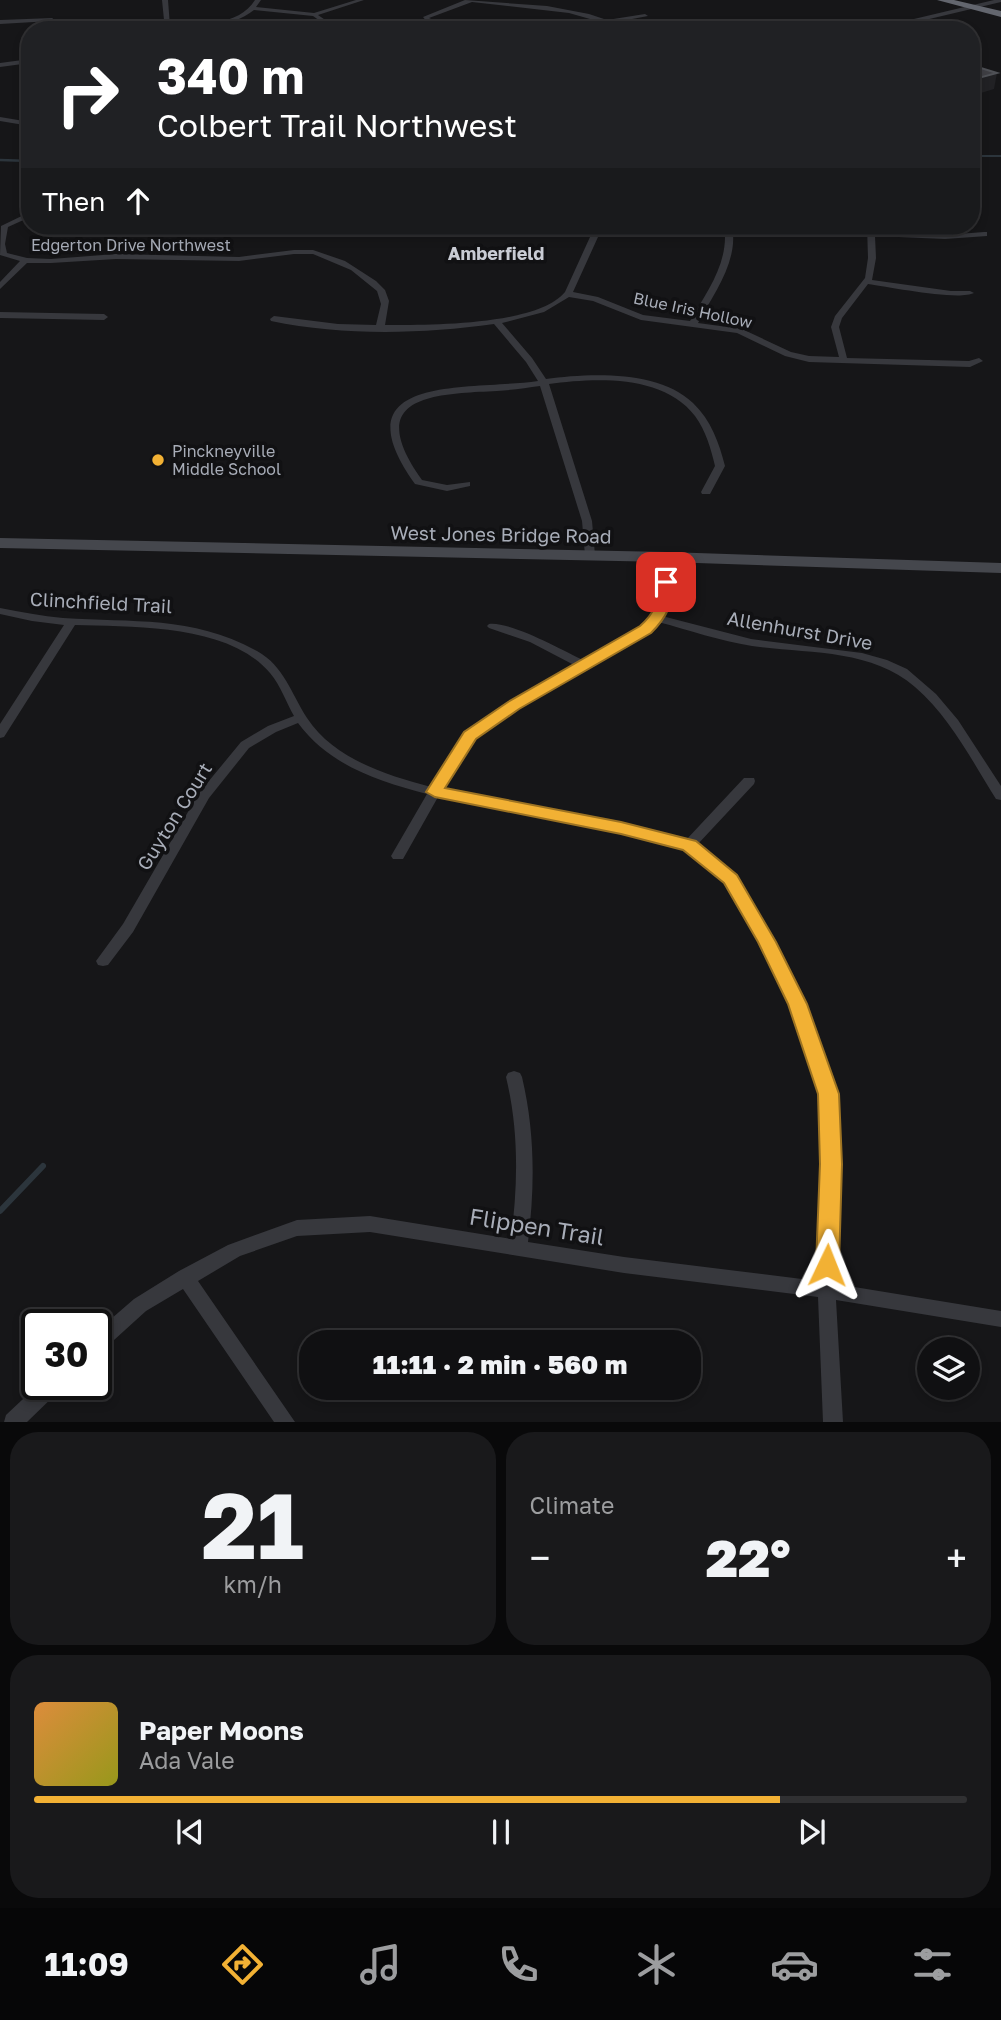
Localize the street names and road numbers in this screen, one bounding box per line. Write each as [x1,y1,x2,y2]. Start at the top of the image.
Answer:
street label: Edgerton Drive Northwest [31,235,231,255]
street label: Blue Iris Hollow [632,288,754,332]
street label: West Jones Bridge Road [390,521,612,547]
street label: Clinchfield Trail [29,587,173,617]
street label: Allenhurst Drive [726,606,874,654]
street label: Guyton Court [132,758,216,874]
street label: Flippen Trail [468,1202,606,1250]

